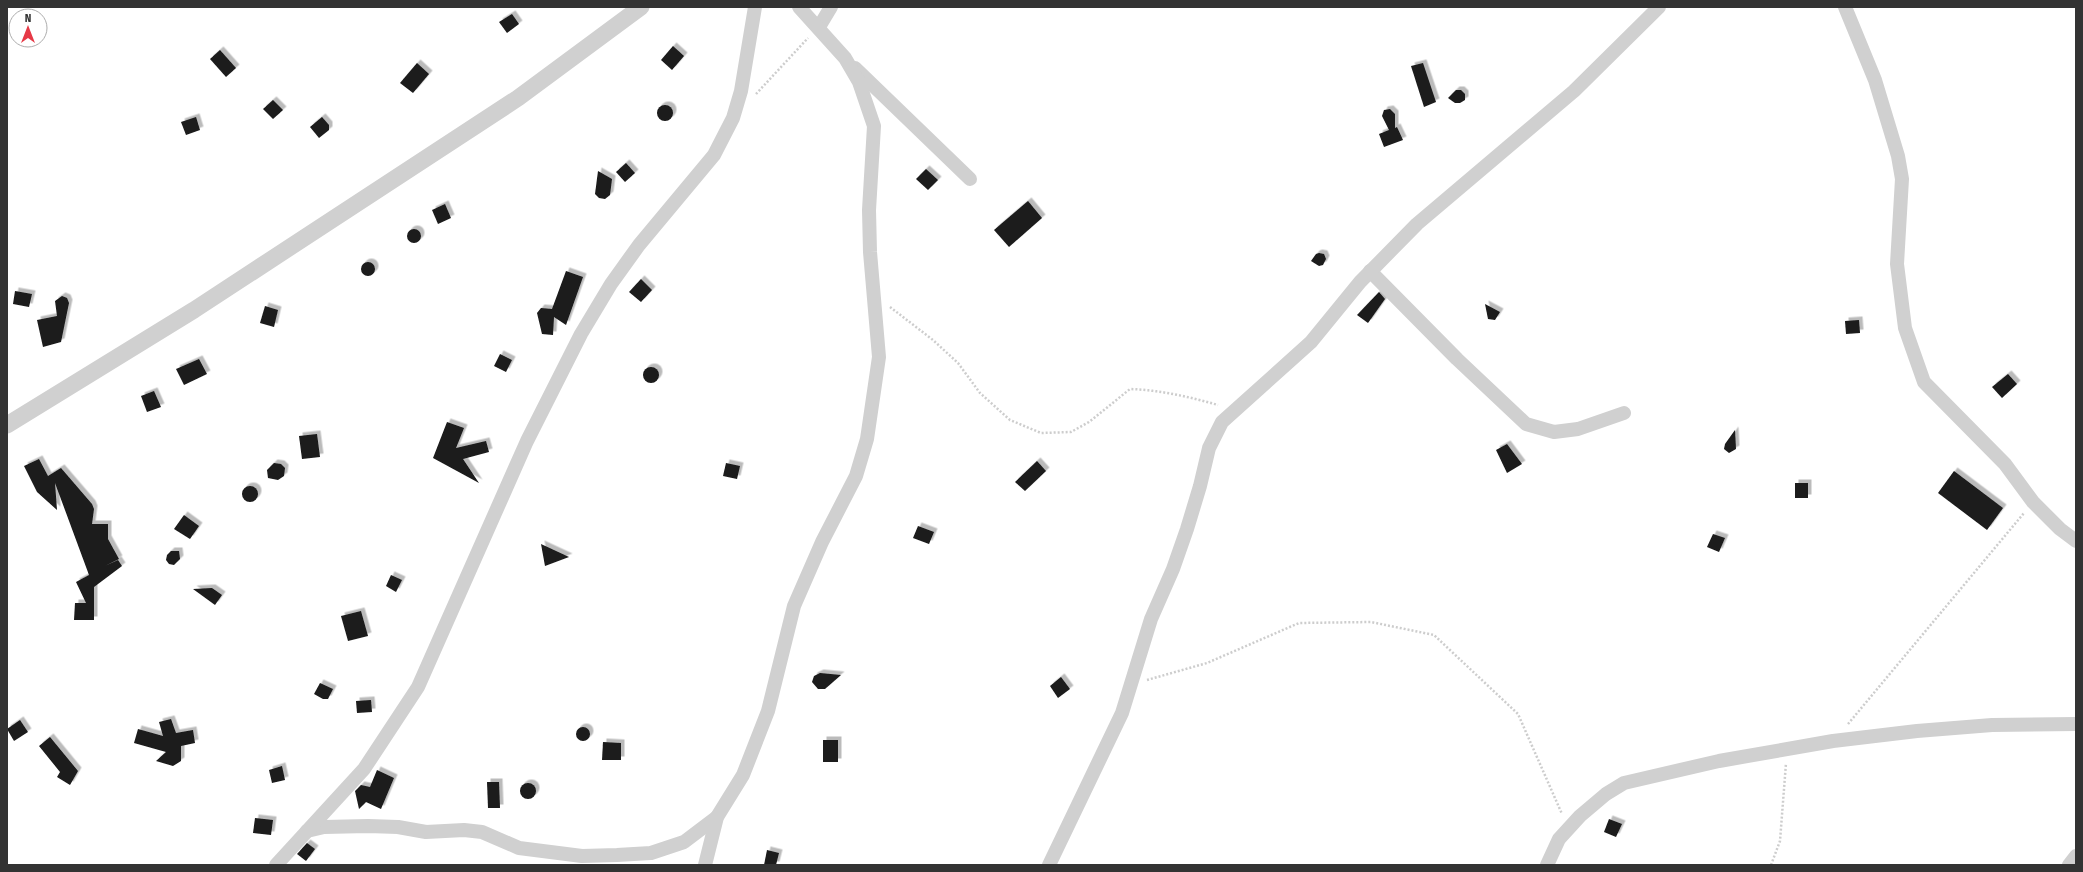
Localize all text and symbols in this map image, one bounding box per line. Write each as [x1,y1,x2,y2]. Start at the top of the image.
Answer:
north arrow [8,8,48,48]
text: N [25,12,31,25]

